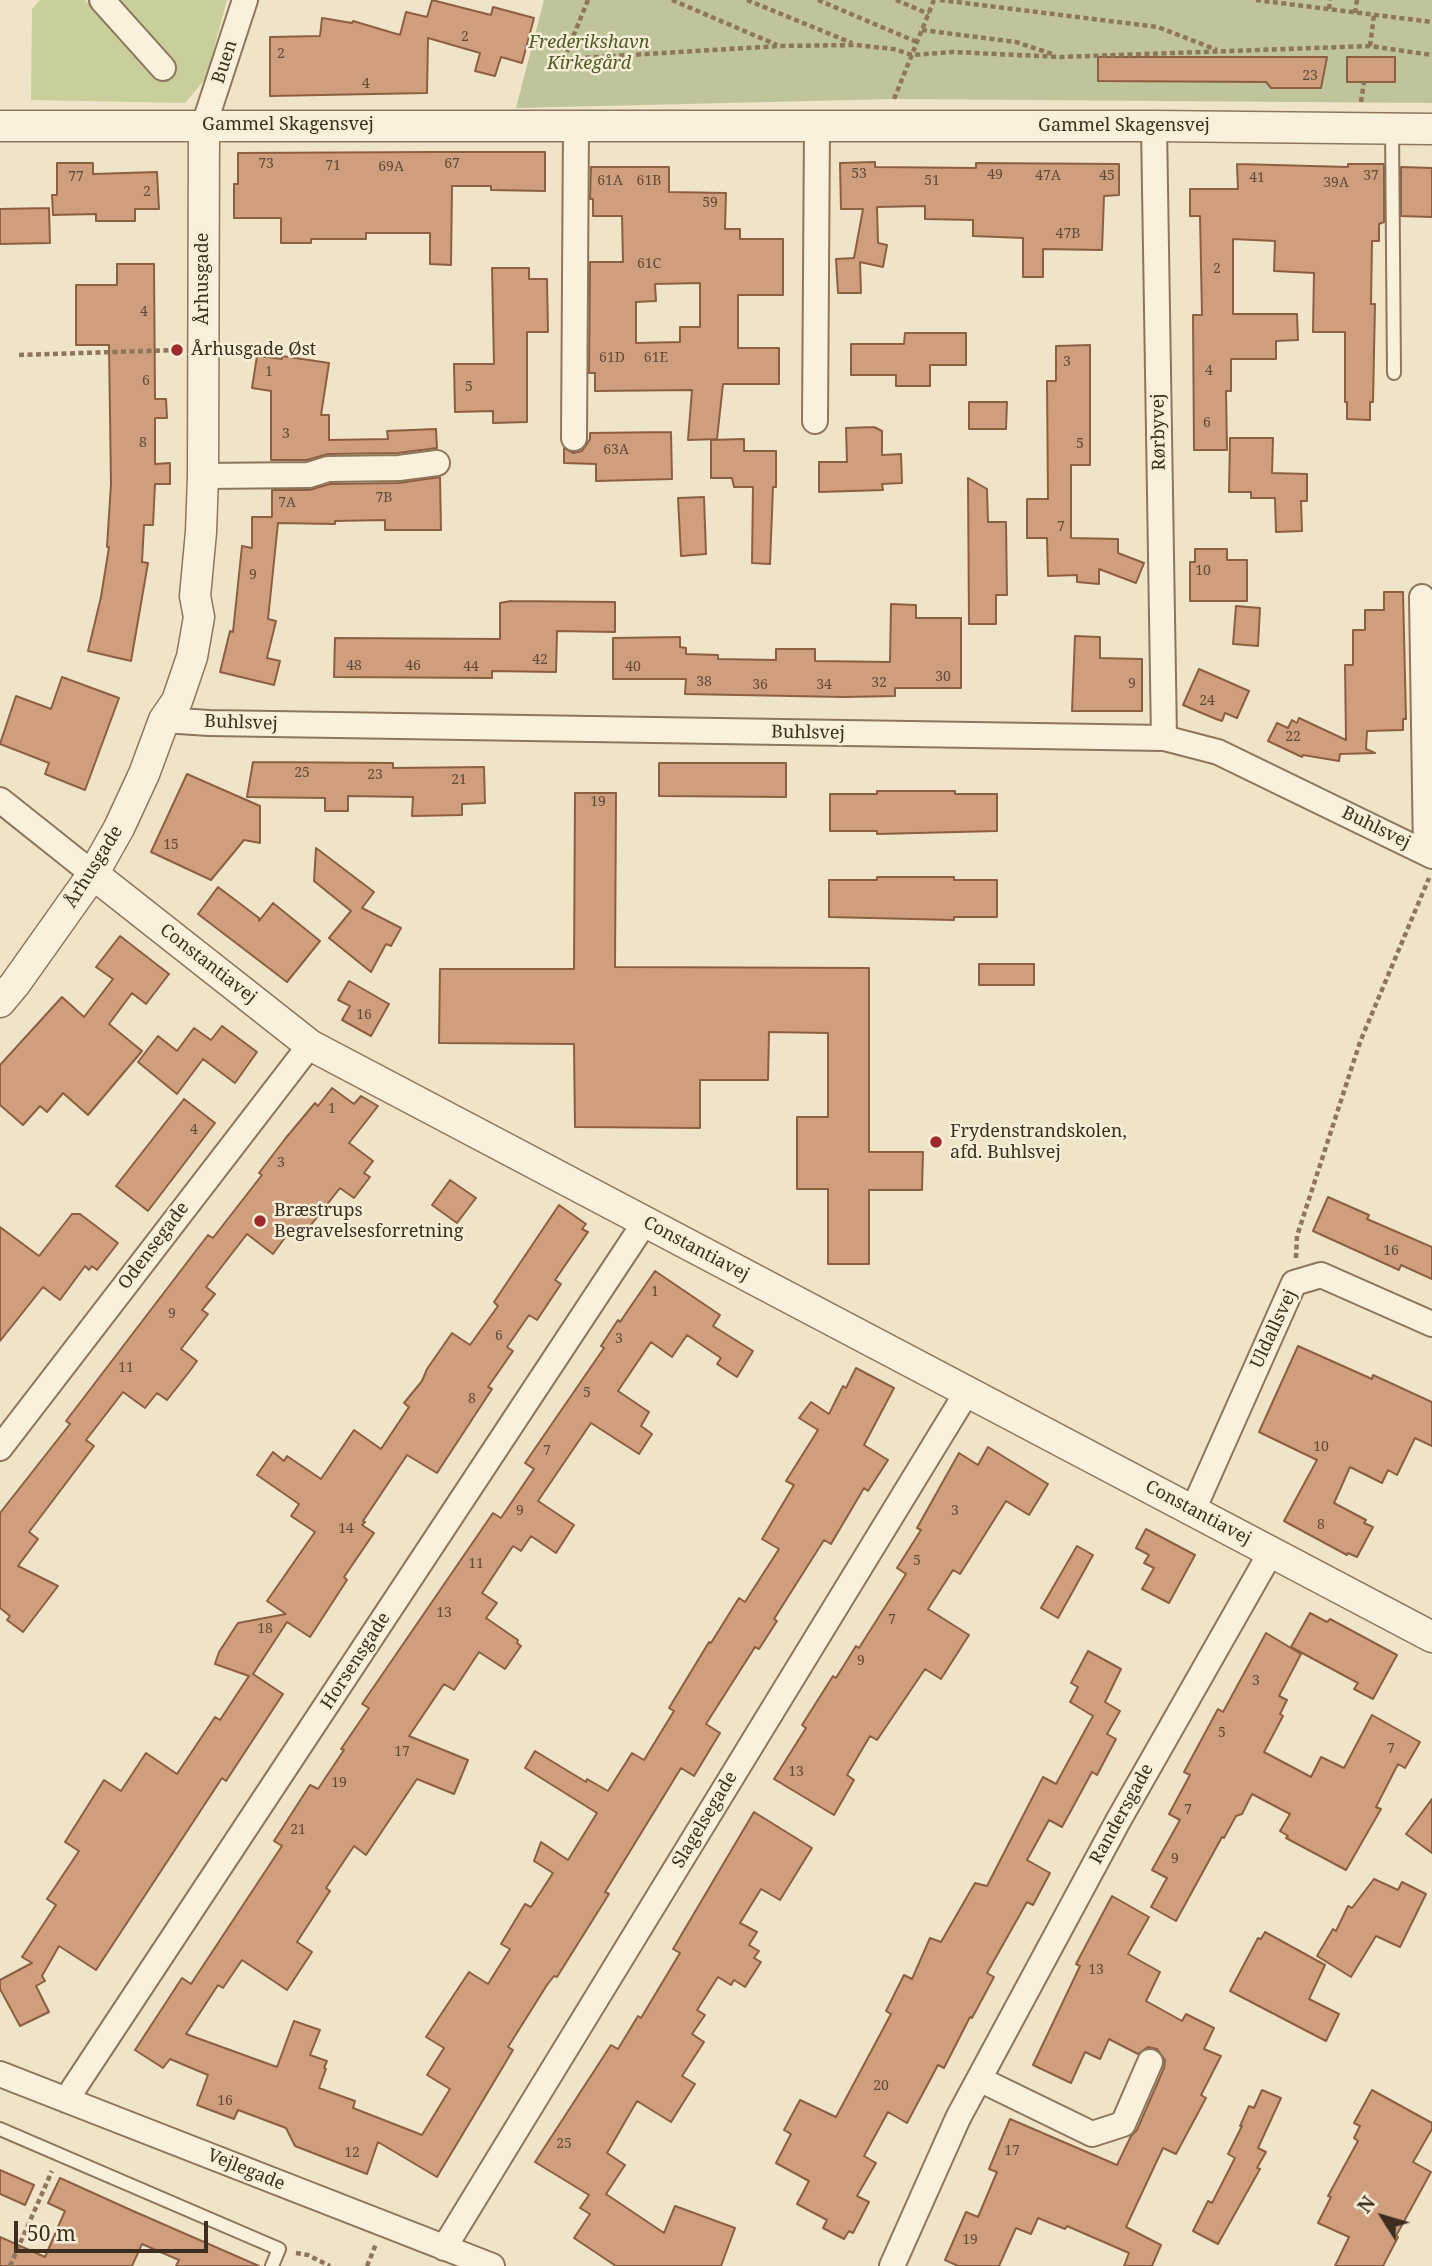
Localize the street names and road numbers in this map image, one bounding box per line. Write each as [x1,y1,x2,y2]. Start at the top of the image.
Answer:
street label: Buen [208,38,242,86]
street label: Gammel Skagensvej [202,114,374,136]
street label: Gammel Skagensvej [1038,115,1210,137]
street label: Århusgade [192,233,214,325]
street label: Rørbyvej [1148,393,1170,471]
street label: Buhlsvej [204,711,278,735]
street label: Buhlsvej [771,722,845,744]
street label: Buhlsvej [1338,802,1414,854]
street label: Århusgade [60,822,128,912]
street label: Constantiavej [155,919,261,1009]
street label: Odensegade [114,1198,194,1294]
street label: Constantiavej [639,1212,753,1286]
street label: Uldallsvej [1246,1286,1302,1372]
street label: Constantiavej [1141,1476,1255,1550]
street label: Horsensgade [317,1609,395,1713]
street label: Randersgade [1086,1760,1158,1868]
street label: Slagelsegade [668,1768,742,1872]
street label: Vejlegade [204,2145,288,2195]

